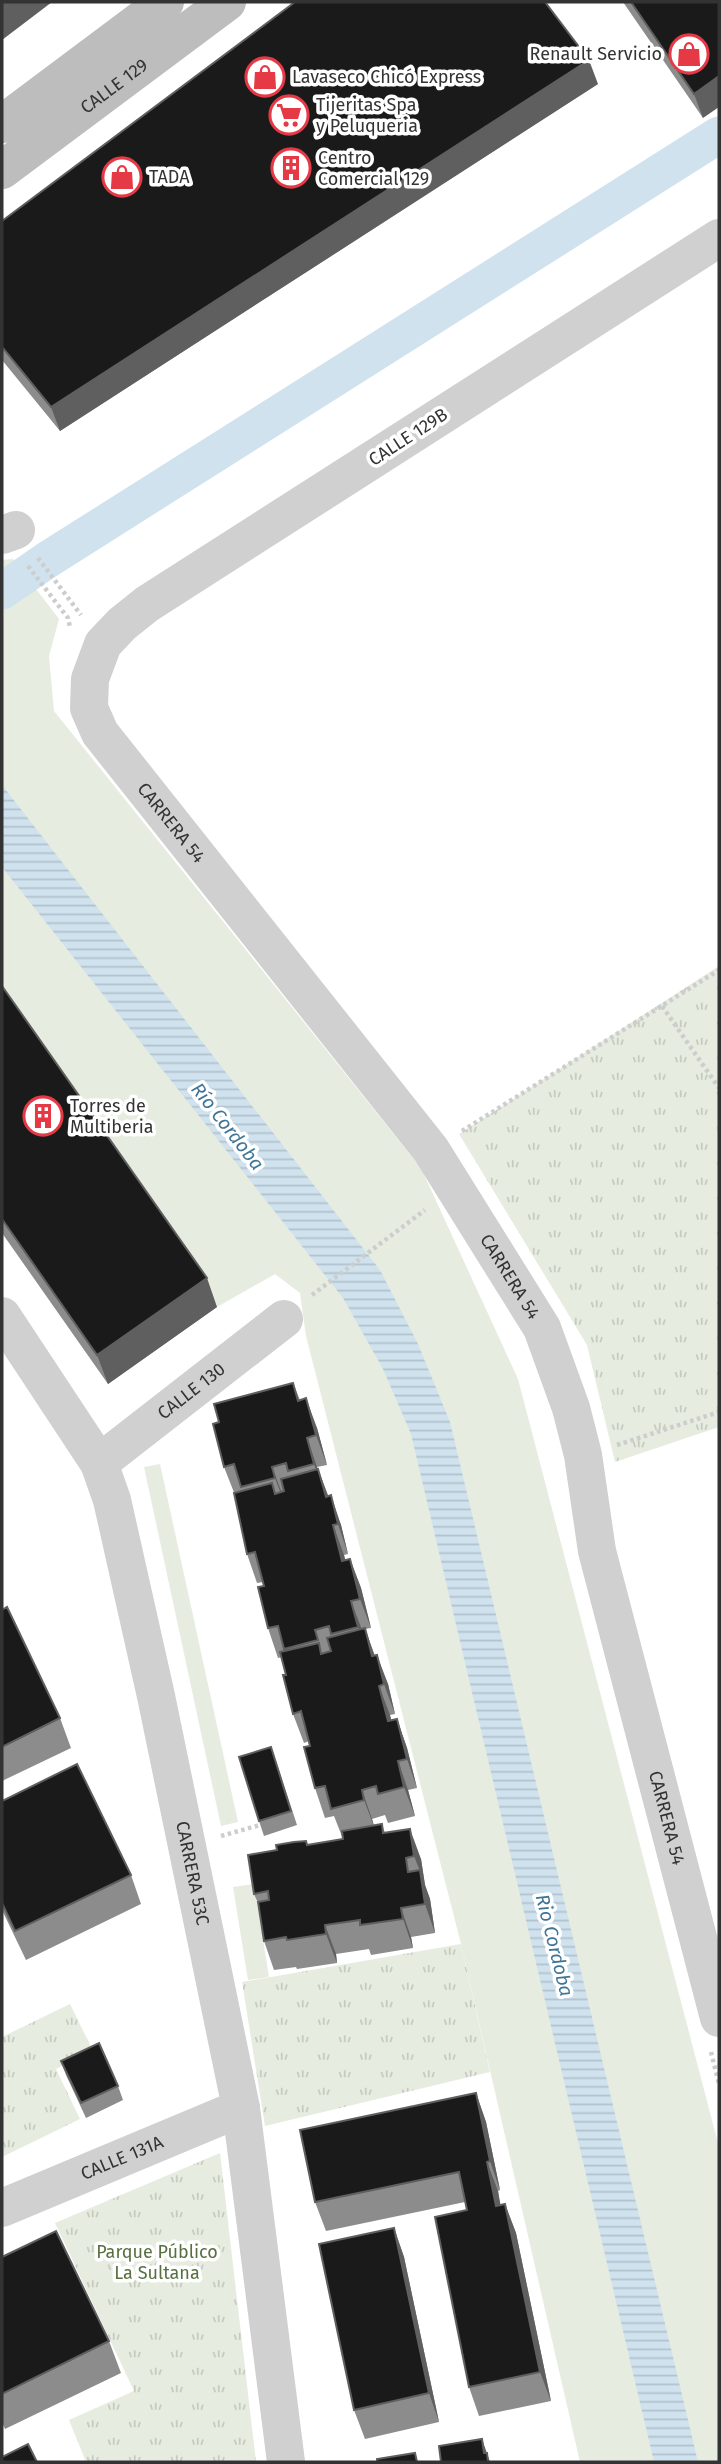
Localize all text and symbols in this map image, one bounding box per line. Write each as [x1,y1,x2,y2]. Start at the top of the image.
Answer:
shop icon: Renault Servicio [668,33,710,75]
place label: Renault Servicio [530,43,662,65]
street label: CALLE 129 [76,54,152,119]
shop icon: Lavaseco Chicó Express [244,56,286,98]
place label: Lavaseco Chicó Express [292,66,481,88]
supermarket icon: Tijeritas Spa y Peluqueria [268,94,310,136]
place label: Tijeritas Spa y Peluqueria [316,94,418,137]
building icon: Centro Comercial 129 [270,147,312,189]
place label: Centro Comercial 129 [318,147,429,190]
shop icon: TADA [101,156,143,198]
place label: TADA [149,166,190,188]
street label: CALLE 129B [364,403,452,471]
street label: CARRERA 54 [133,778,210,868]
water label: Río Cordoba [186,1078,269,1175]
building icon: Torres de Multiberia [22,1095,64,1137]
place label: Torres de Multiberia [70,1095,154,1138]
street label: CARRERA 54 [475,1230,545,1324]
street label: CALLE 130 [153,1358,229,1424]
street label: CARRERA 54 [644,1768,690,1868]
street label: CARRERA 53C [171,1819,214,1927]
water label: Rio Cordoba [531,1892,578,1999]
street label: CALLE 131A [77,2131,167,2185]
park label: Parque Público La Sultana [96,2241,218,2284]

